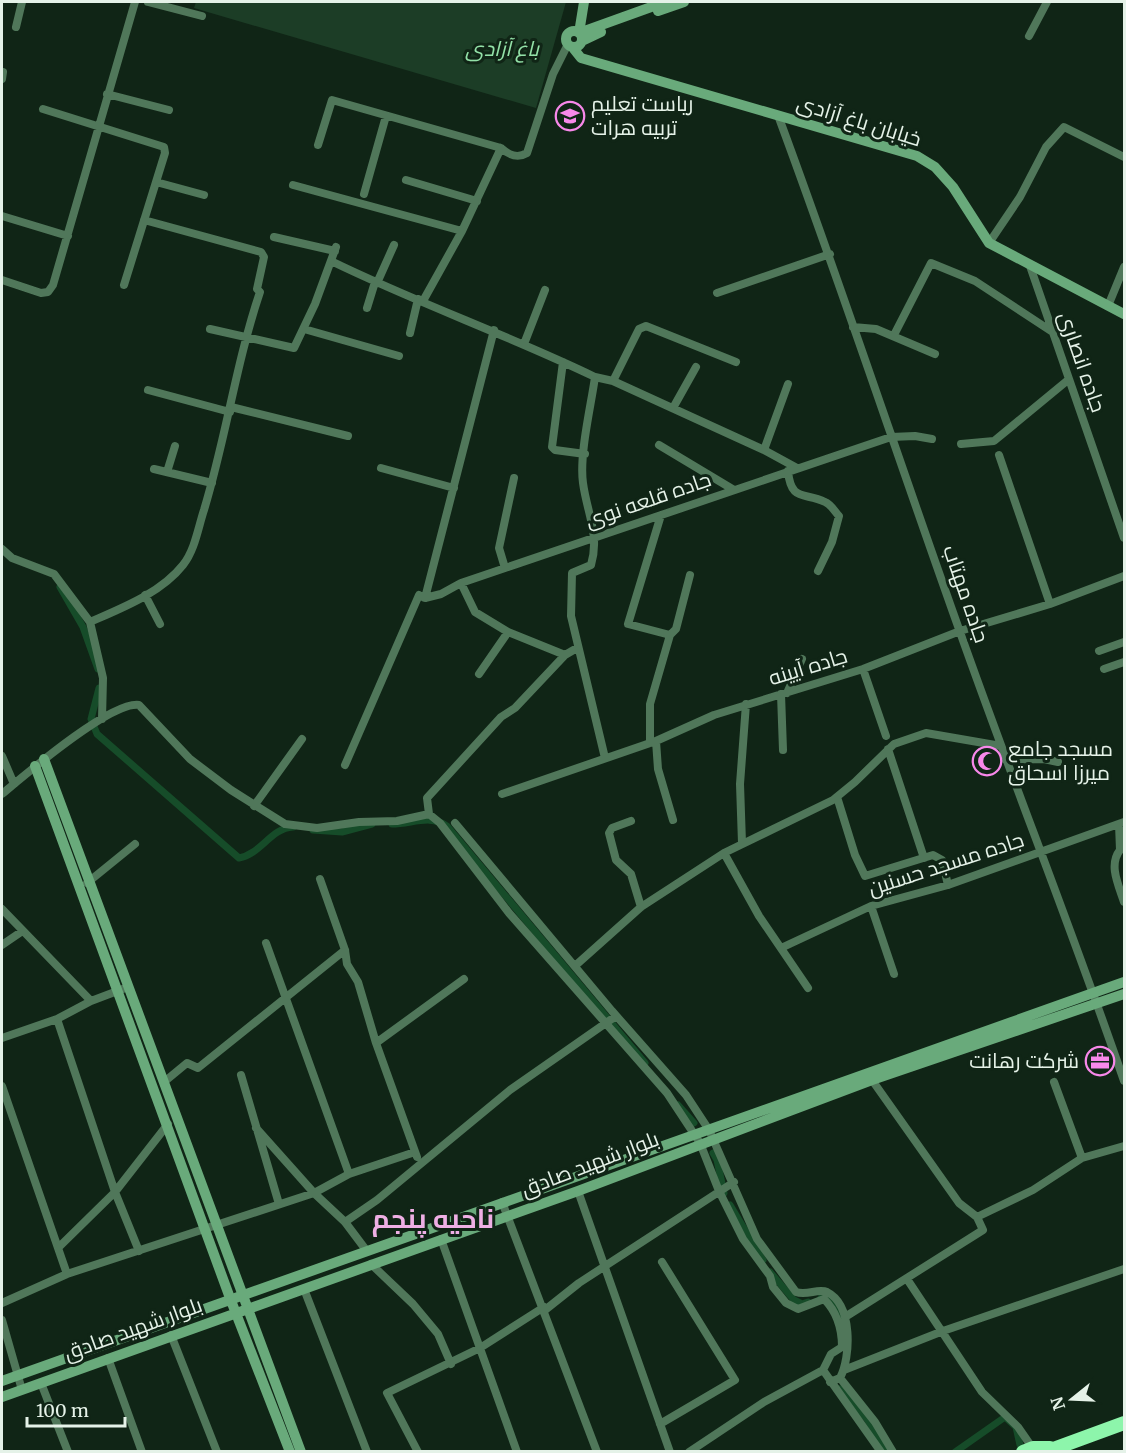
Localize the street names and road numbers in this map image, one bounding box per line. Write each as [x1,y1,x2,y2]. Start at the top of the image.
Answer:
street label: خیابان باغ آزادی [793,89,925,153]
street label: جاده انصاری [1053,308,1112,416]
street label: جاده قلعه نوی [581,465,714,534]
street label: جاده مهتاب [937,541,996,646]
street label: جاده آیینه [765,642,851,691]
street label: جاده مسجد حسنین [864,826,1027,901]
street label: بلوار شهید صادق [517,1125,663,1202]
street label: بلوار شهید صادق [60,1291,206,1366]

